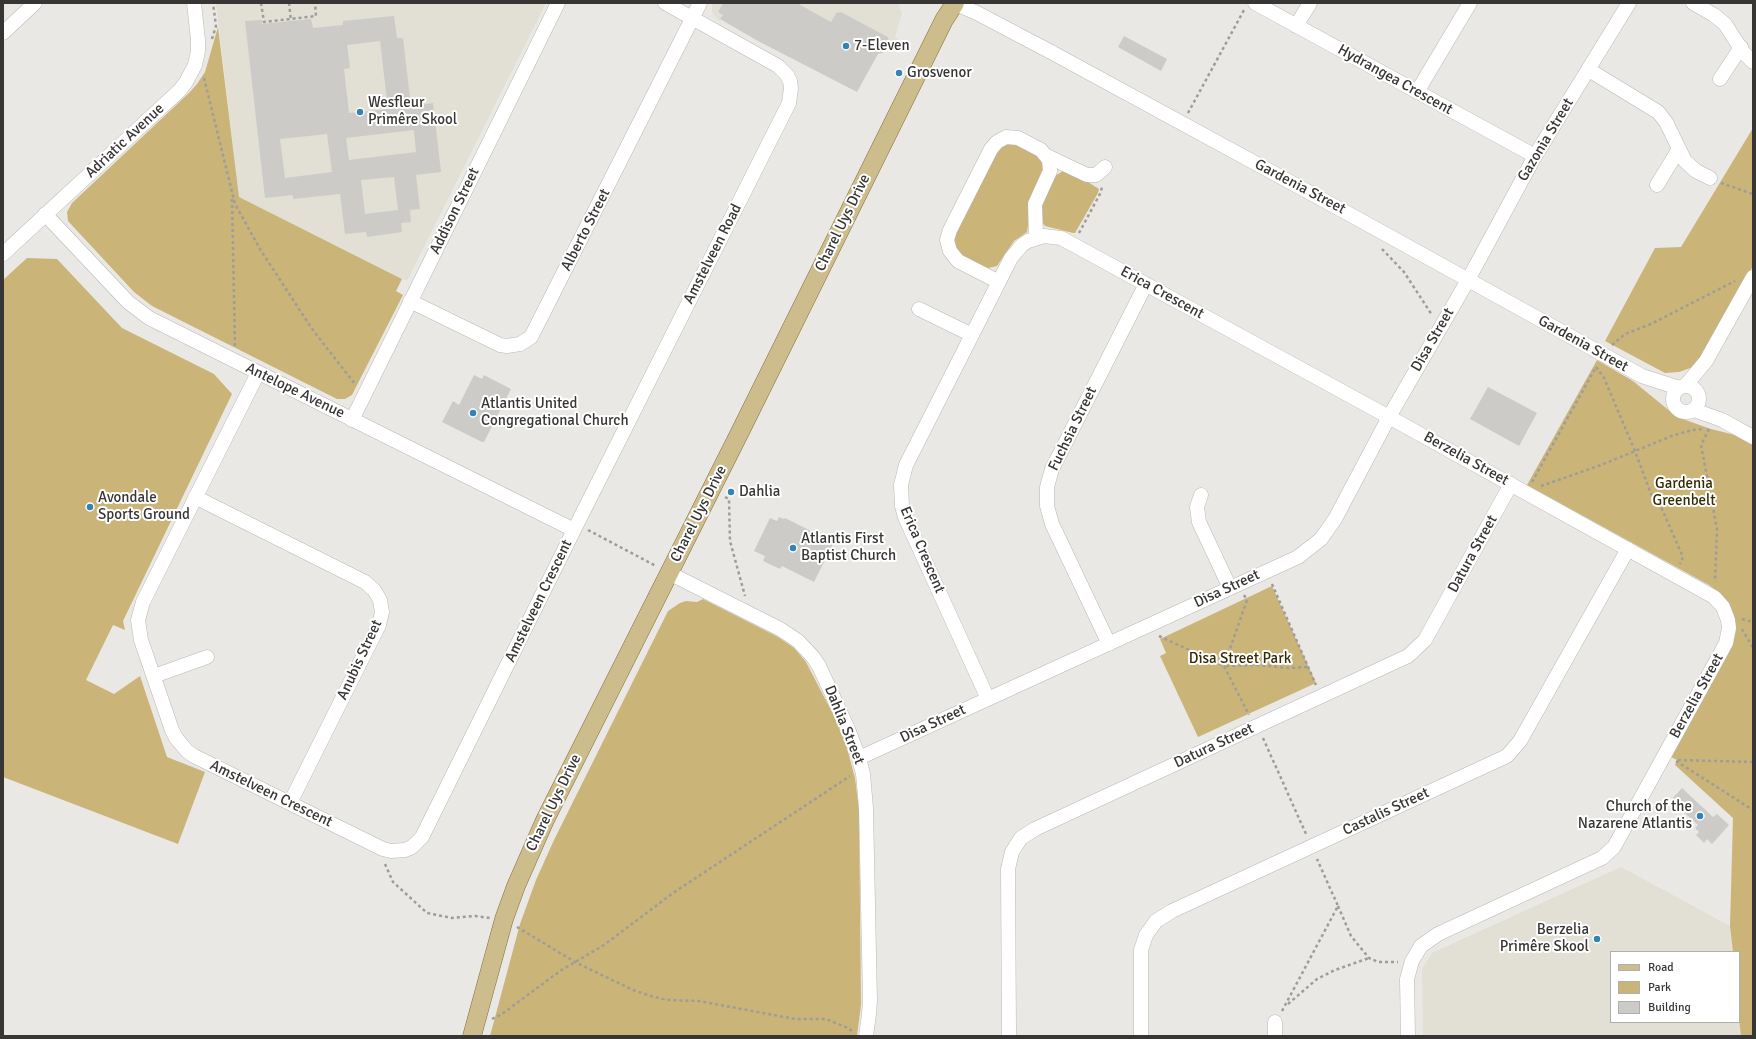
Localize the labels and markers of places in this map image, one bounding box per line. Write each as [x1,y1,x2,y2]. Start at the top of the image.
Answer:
place label: 7-Eleven [854,37,910,55]
marker: 7-Eleven [841,41,851,51]
place label: Grosvenor [907,64,972,82]
marker: Grosvenor [894,68,904,78]
place label: Wesfleur Primêre Skool [368,94,457,129]
marker: Wesfleur Primêre Skool [355,107,365,117]
place label: Atlantis United Congregational Church [481,395,629,430]
marker: Atlantis United Congregational Church [468,408,478,418]
place label: Dahlia [739,483,780,501]
marker: Dahlia [726,487,736,497]
place label: Avondale Sports Ground [98,489,190,524]
marker: Avondale Sports Ground [85,502,95,512]
place label: Atlantis First Baptist Church [801,530,896,565]
marker: Atlantis First Baptist Church [788,543,798,553]
place label: Church of the Nazarene Atlantis [1578,798,1692,833]
marker: Church of the Nazarene Atlantis [1695,811,1705,821]
place label: Berzelia Primêre Skool [1500,921,1589,956]
marker: Berzelia Primêre Skool [1592,934,1602,944]

